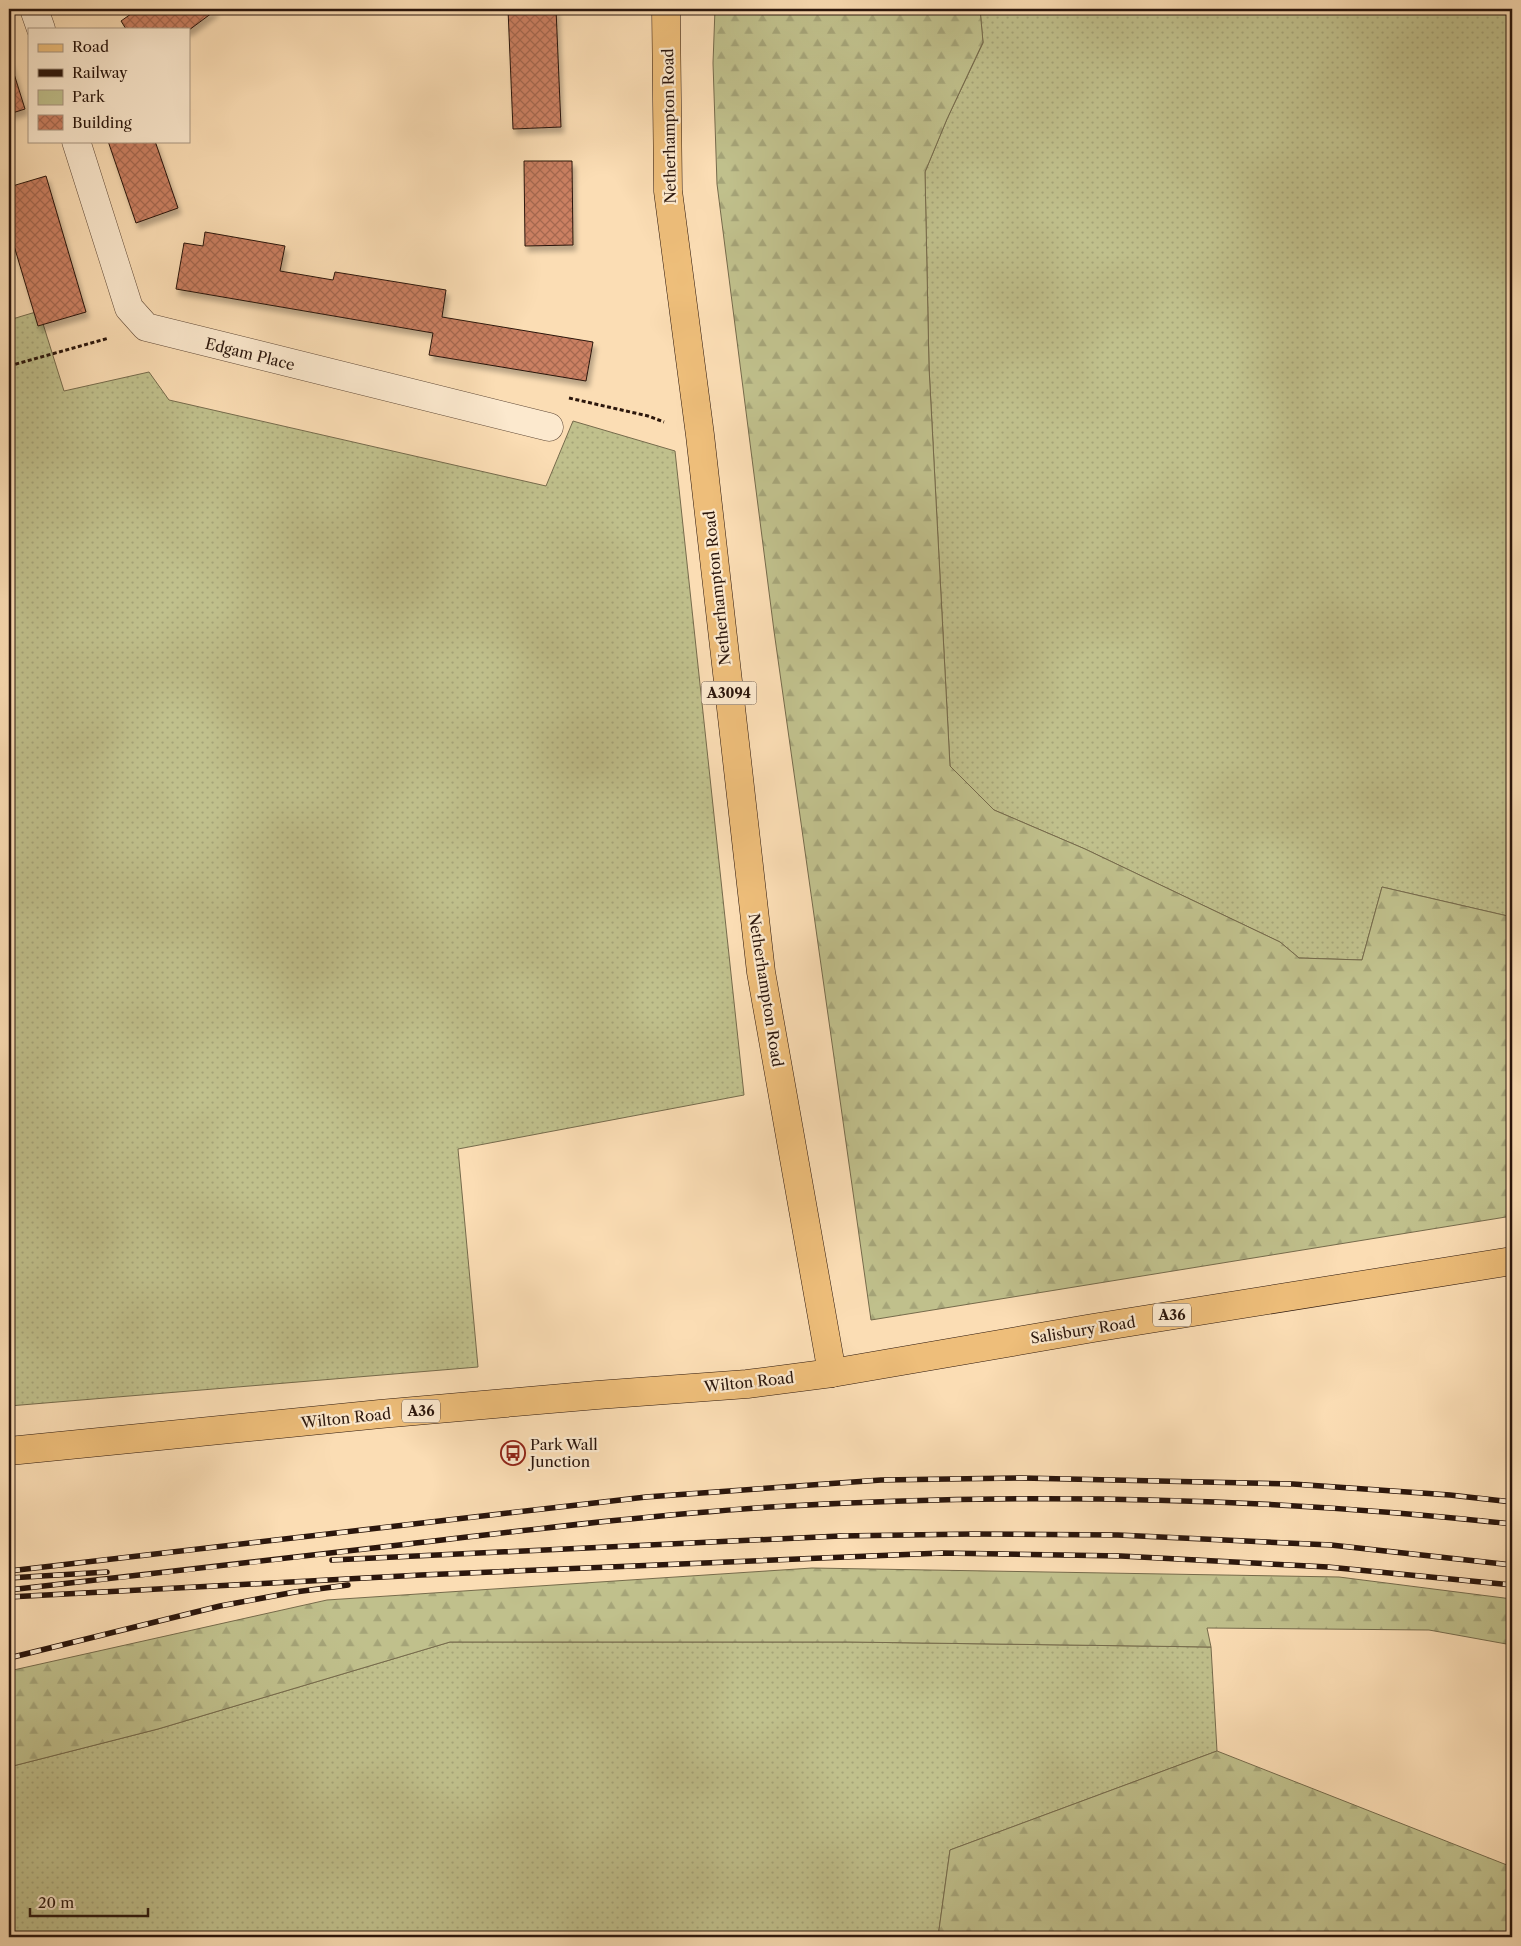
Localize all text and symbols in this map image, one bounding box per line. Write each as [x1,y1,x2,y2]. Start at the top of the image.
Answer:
legend [28,28,190,142]
text: Road [72,37,109,56]
street label: Netherhampton Road [658,48,680,204]
text: Railway [72,63,128,82]
text: Park [72,87,106,106]
text: Building [72,113,132,132]
street label: Edgam Place [203,334,297,374]
street label: Netherhampton Road [699,510,735,666]
road number: A3094 [702,681,756,704]
street label: Netherhampton Road [744,912,788,1068]
road number: A36 [1153,1304,1191,1326]
street label: Salisbury Road [1029,1312,1137,1348]
street label: Wilton Road [702,1368,795,1396]
road number: A36 [402,1400,440,1422]
street label: Wilton Road [299,1404,392,1432]
place label: Park Wall Junction [528,1435,598,1471]
bus stop icon: Park Wall Junction [500,1440,526,1466]
scale bar [30,1886,148,1918]
text: 20 m [38,1893,74,1912]

